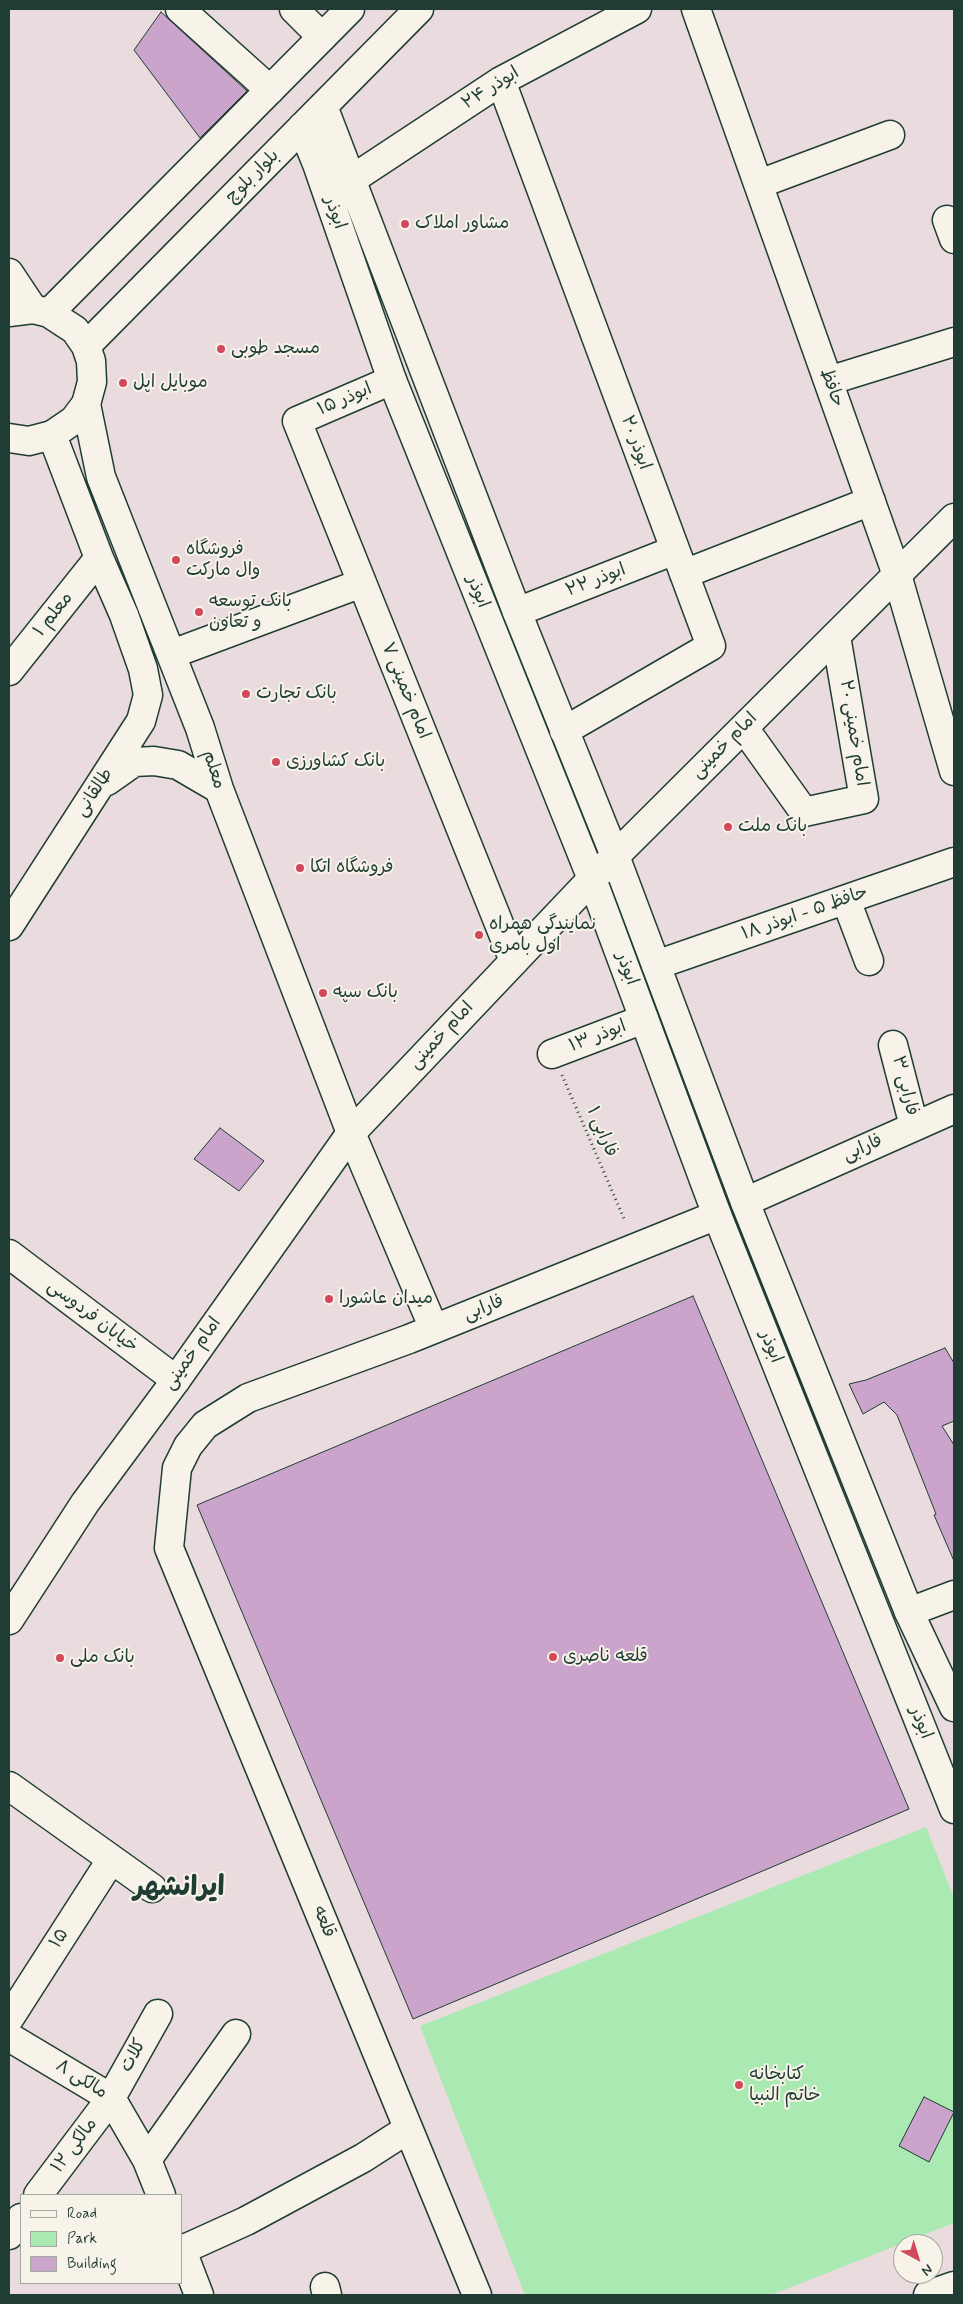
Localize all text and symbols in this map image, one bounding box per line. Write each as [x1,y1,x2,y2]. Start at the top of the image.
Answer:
street label: ابوذر ۲۴ [458,63,524,115]
street label: بلوار بلوچ [222,146,284,208]
street label: ابوذر [318,194,350,232]
place label: مشاور املاک [415,213,509,235]
marker: مشاور املاک [399,218,411,230]
place label: مسجد طوبی [231,338,320,360]
marker: مسجد طوبی [215,343,227,355]
street label: حافظ [814,366,848,410]
place label: موبایل اپل [133,372,208,394]
marker: موبایل اپل [117,377,129,389]
street label: ابوذر ۱۵ [314,379,376,421]
street label: ابوذر ۲۰ [615,413,655,473]
place label: فروشگاه وال مارکت [186,539,260,582]
marker: فروشگاه وال مارکت [170,554,182,566]
street label: ابوذر ۲۲ [563,560,629,602]
street label: ابوذر [461,572,493,612]
street label: معلم ۱ [30,588,78,642]
place label: بانک توسعه و تعاون [209,591,292,634]
marker: بانک توسعه و تعاون [193,606,205,618]
street label: امام خمینی ۷ [376,640,434,742]
street label: امام خمینی ۲۰ [834,678,872,788]
place label: بانک تجارت [256,683,337,705]
marker: بانک تجارت [240,688,252,700]
street label: امام خمینی [687,708,763,784]
street label: معلم [197,748,229,792]
place label: بانک کشاورزی [286,751,385,773]
marker: بانک کشاورزی [270,756,282,768]
street label: طالقانی [71,765,119,821]
place label: بانک ملت [738,816,807,838]
marker: بانک ملت [722,821,734,833]
place label: فروشگاه اتکا [310,857,394,879]
marker: فروشگاه اتکا [294,862,306,874]
street label: حافظ ۵ - ابوذر ۱۸ [739,882,871,946]
place label: نمایندگی همراه اول بامری [489,914,596,956]
marker: نمایندگی همراه اول بامری [473,929,485,941]
street label: ابوذر [610,950,642,988]
place label: بانک سپه [333,982,398,1004]
marker: بانک سپه [317,987,329,999]
street label: امام خمینی [405,998,479,1074]
street label: ابوذر ۱۳ [566,1016,630,1058]
street label: فارابی ۳ [886,1054,922,1118]
street label: فارابی ۱ [581,1103,621,1161]
street label: فارابی [840,1131,886,1167]
street label: خیابان فردوسی [42,1276,142,1358]
place label: میدان عاشورا [339,1288,433,1310]
street label: فارابی [461,1291,507,1327]
marker: میدان عاشورا [323,1293,335,1305]
street label: امام خمینی [159,1313,227,1395]
street label: ابوذر [754,1327,786,1367]
place label: قلعه ناصری [563,1646,648,1668]
place label: بانک ملی [70,1647,135,1669]
marker: قلعه ناصری [547,1651,559,1663]
marker: بانک ملی [54,1652,66,1664]
street label: ابوذر [904,1703,936,1743]
district label: ایرانشهر [133,1872,225,1906]
street label: قلعه [307,1903,339,1941]
street label: ۱۵ [46,1925,74,1953]
street label: کلات [116,2036,152,2076]
street label: مالکی ۸ [51,2056,111,2104]
place label: کتابخانه خاتم النبیا [749,2064,821,2106]
marker: کتابخانه خاتم النبیا [733,2079,745,2091]
street label: مالکی ۱۲ [47,2114,103,2178]
legend [20,2194,182,2284]
text: Road [67,2204,97,2224]
text: Park [67,2229,97,2249]
north arrow [893,2234,943,2284]
text: Building [67,2254,117,2274]
text: N [918,2260,936,2280]

